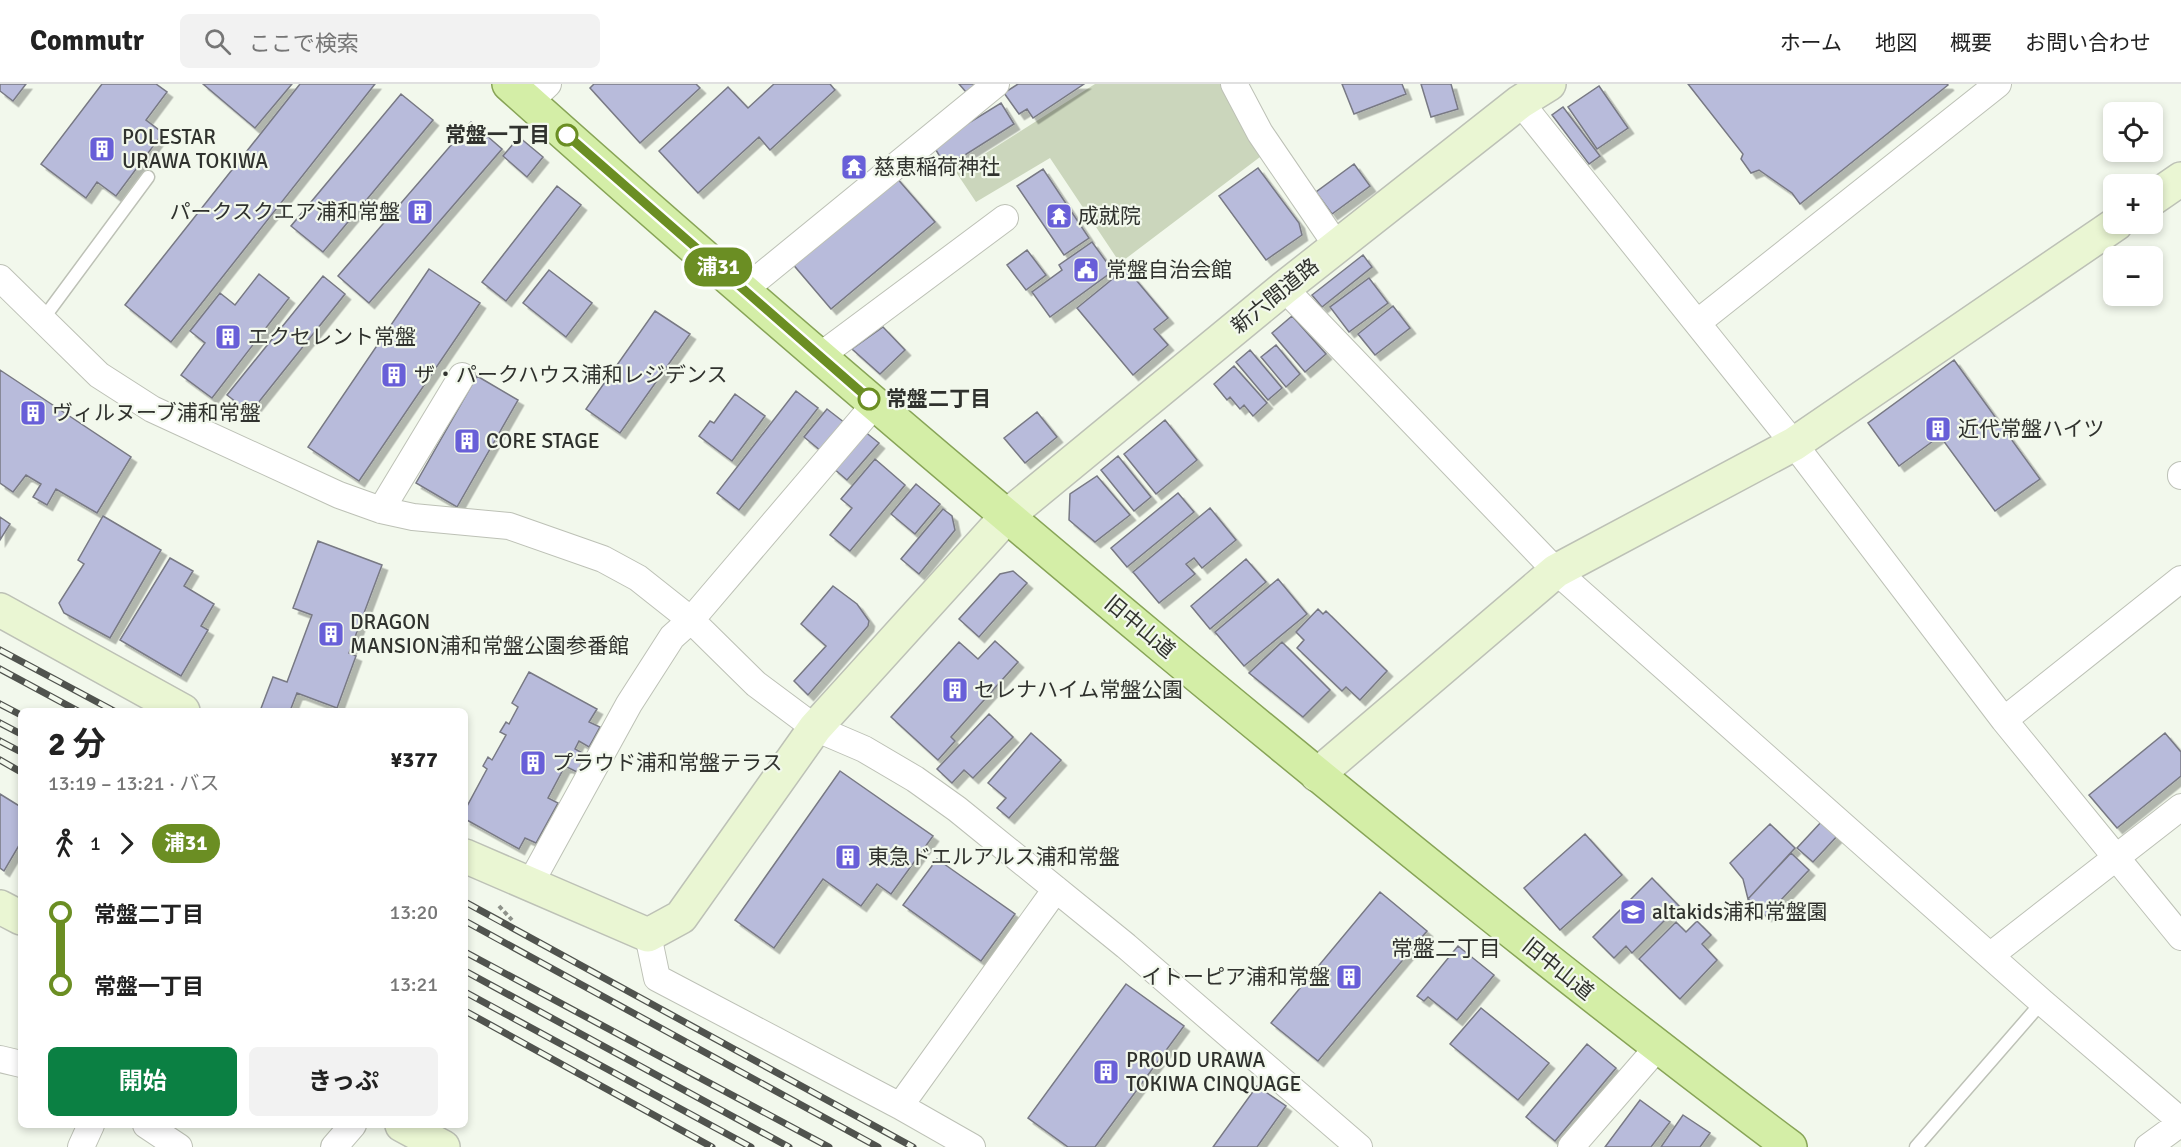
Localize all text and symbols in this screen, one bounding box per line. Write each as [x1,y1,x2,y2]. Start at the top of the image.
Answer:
search box [180,14,600,68]
text: Commutr [30,24,144,58]
icon: search [201,25,234,58]
text: ここで検索 [249,30,359,57]
text: ホーム [1780,30,1842,56]
text: 地図 [1875,30,1917,56]
text: 概要 [1950,30,1992,56]
text: お問い合わせ [2025,30,2151,56]
map controls [2103,102,2163,306]
button: locate [2103,102,2163,162]
place label: 常盤一丁目 [445,122,550,148]
place label: POLESTAR URAWA TOKIWA [122,124,268,174]
marker: 常盤一丁目 [556,124,578,146]
building icon: POLESTAR URAWA TOKIWA [87,134,117,164]
temple icon: 慈恵稲荷神社 [839,152,869,182]
place label: 慈恵稲荷神社 [874,154,1000,180]
button: + [2103,174,2163,234]
building icon: パークスクエア浦和常盤 [405,197,435,227]
place label: パークスクエア浦和常盤 [170,199,400,225]
temple icon: 成就院 [1044,201,1074,231]
place label: 成就院 [1078,203,1141,229]
button: − [2103,246,2163,306]
line badge: 浦31 [684,248,752,286]
street label: 新六間道路 [1226,253,1324,339]
text: 浦31 [696,254,740,280]
public building icon: 常盤自治会館 [1071,255,1101,285]
place label: 常盤自治会館 [1106,257,1232,283]
building icon: エクセレント常盤 [213,322,243,352]
place label: エクセレント常盤 [248,324,416,350]
building icon: ザ・パークハウス浦和レジデンス [379,360,409,390]
place label: ザ・パークハウス浦和レジデンス [414,362,728,388]
place label: 常盤二丁目 [886,386,991,412]
marker: 常盤二丁目 [858,388,880,410]
building icon: ヴィルヌーブ浦和常盤 [18,398,48,428]
place label: ヴィルヌーブ浦和常盤 [52,400,261,426]
building icon: 近代常盤ハイツ [1923,414,1953,444]
place label: 近代常盤ハイツ [1958,416,2105,442]
building icon: CORE STAGE [452,426,482,456]
place label: CORE STAGE [486,428,600,454]
street label: 旧中山道 [1099,590,1181,664]
place label: DRAGON MANSION浦和常盤公園参番館 [350,609,629,659]
building icon: DRAGON MANSION浦和常盤公園参番館 [316,619,346,649]
building icon: セレナハイム常盤公園 [940,675,970,705]
place label: セレナハイム常盤公園 [974,677,1183,703]
text: 2 分 [48,724,106,765]
text: ¥377 [390,746,438,773]
building icon: プラウド浦和常盤テラス [518,748,548,778]
place label: プラウド浦和常盤テラス [552,750,783,776]
text: 13:19 – 13:21 · バス [48,771,219,796]
icon: walk [48,827,81,860]
icon: forward [110,827,143,860]
text: 浦31 [164,830,208,856]
text: 1 [90,831,101,856]
building icon: 東急ドエルアルス浦和常盤 [833,842,863,872]
place label: 東急ドエルアルス浦和常盤 [868,844,1120,870]
school or university icon: altakids浦和常盤園 [1618,897,1648,927]
place label: altakids浦和常盤園 [1652,899,1828,925]
text: 13:20 [389,900,438,925]
text: 常盤二丁目 [94,901,204,928]
street label: 旧中山道 [1517,932,1599,1006]
district label: 常盤二丁目 [1391,935,1501,962]
building icon: イトーピア浦和常盤 [1334,962,1364,992]
place label: イトーピア浦和常盤 [1141,964,1330,990]
text: 13:21 [389,972,438,997]
text: 常盤一丁目 [94,973,204,1000]
button: 開始 [48,1047,237,1116]
button: きっぷ [249,1047,438,1116]
place label: PROUD URAWA TOKIWA CINQUAGE [1126,1047,1301,1097]
building icon: PROUD URAWA TOKIWA CINQUAGE [1091,1057,1121,1087]

